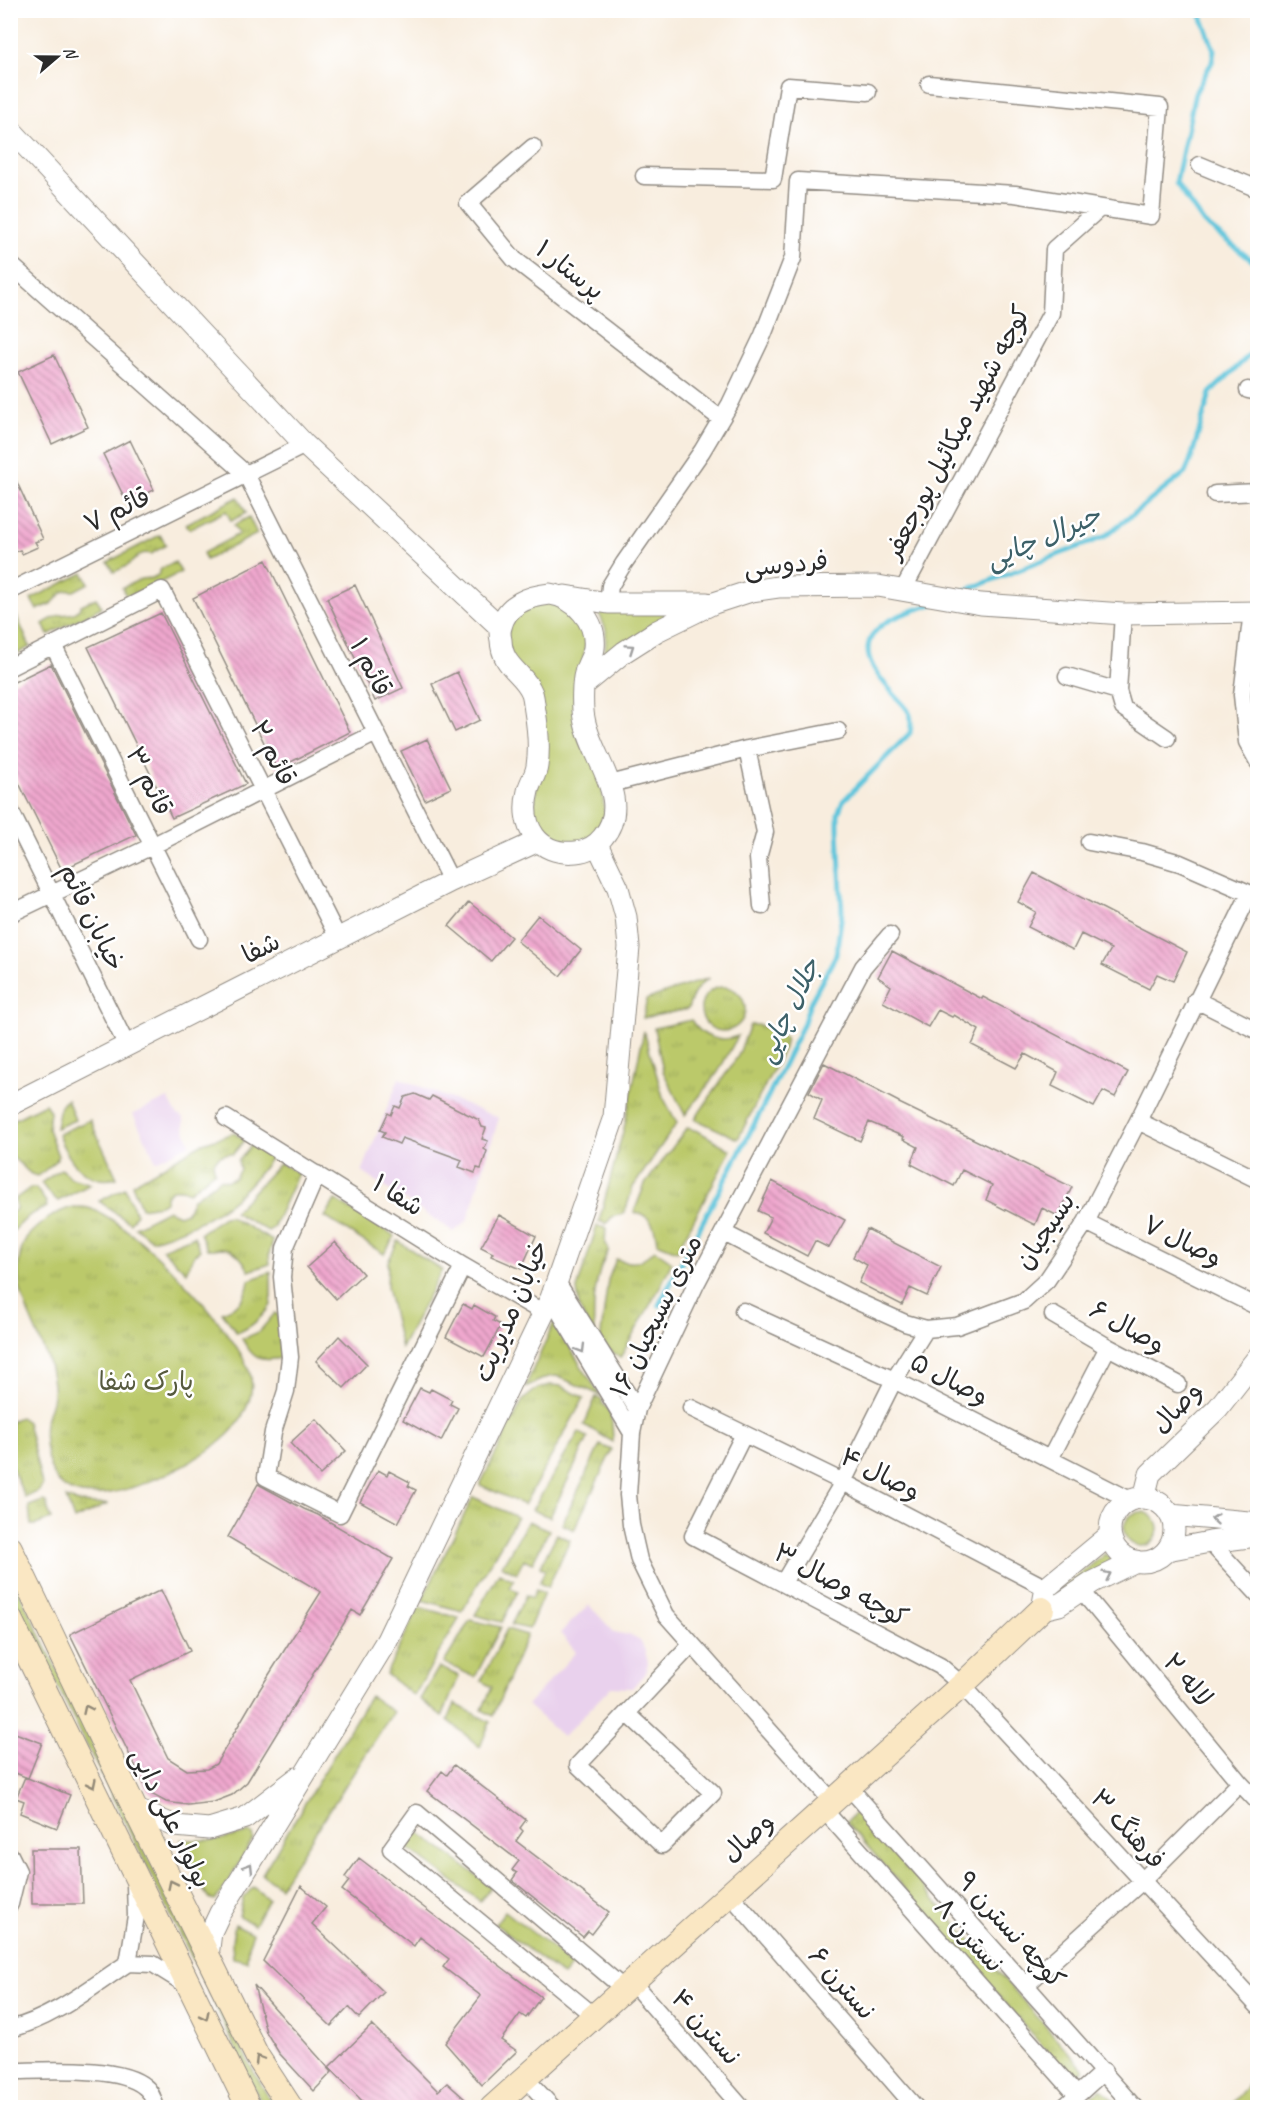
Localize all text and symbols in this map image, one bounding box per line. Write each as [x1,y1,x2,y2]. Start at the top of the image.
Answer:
north arrow [27,27,87,87]
text: N [59,44,82,63]
street label: پرستار ۱ [529,233,611,307]
street label: کوچه شهید میکائیل پورجعفر [875,300,1038,566]
street label: قائم ۷ [78,480,157,543]
water label: جیرال چایی [980,497,1106,577]
street label: فردوسی [743,544,829,584]
street label: قائم ۱ [340,632,400,703]
one-way arrow [624,644,634,656]
street label: قائم ۲ [240,715,303,793]
street label: قائم ۳ [116,741,180,822]
street label: خیابان قائم [49,858,132,978]
street label: شفا [236,925,286,971]
water label: جلال چایی [748,952,829,1068]
street label: شفا ۱ [366,1167,430,1223]
street label: بسیجیان [1007,1186,1083,1276]
street label: وصال ۷ [1137,1207,1229,1275]
street label: ۱۶ متری بسیجیان [602,1229,710,1403]
street label: خیابان مدیریت [466,1235,556,1387]
street label: وصال ۶ [1084,1293,1172,1361]
one-way arrow [574,1343,586,1353]
street label: وصال ۵ [905,1345,995,1413]
park label: پارک شفا [98,1365,194,1398]
street label: وصال [1144,1374,1210,1440]
street label: وصال ۴ [835,1440,927,1508]
one-way arrow [1210,1513,1220,1526]
street label: کوچه وصال ۳ [768,1536,914,1634]
one-way arrow [1100,1571,1111,1583]
street label: لاله ۲ [1156,1646,1220,1714]
one-way arrow [83,1704,95,1715]
street label: بولوار علی دایی [123,1742,219,1894]
one-way arrow [84,1778,96,1789]
street label: فرهنگ ۳ [1083,1782,1173,1876]
street label: وصال [714,1804,782,1870]
one-way arrow [241,1863,253,1873]
street label: کوچه نسترن ۹ [950,1865,1072,1995]
one-way arrow [168,1880,179,1891]
street label: نسترن ۸ [927,1891,1011,1979]
street label: نسترن ۶ [801,1939,883,2027]
street label: نسترن ۴ [664,1982,748,2072]
one-way arrow [198,2010,209,2020]
one-way arrow [255,2055,267,2065]

